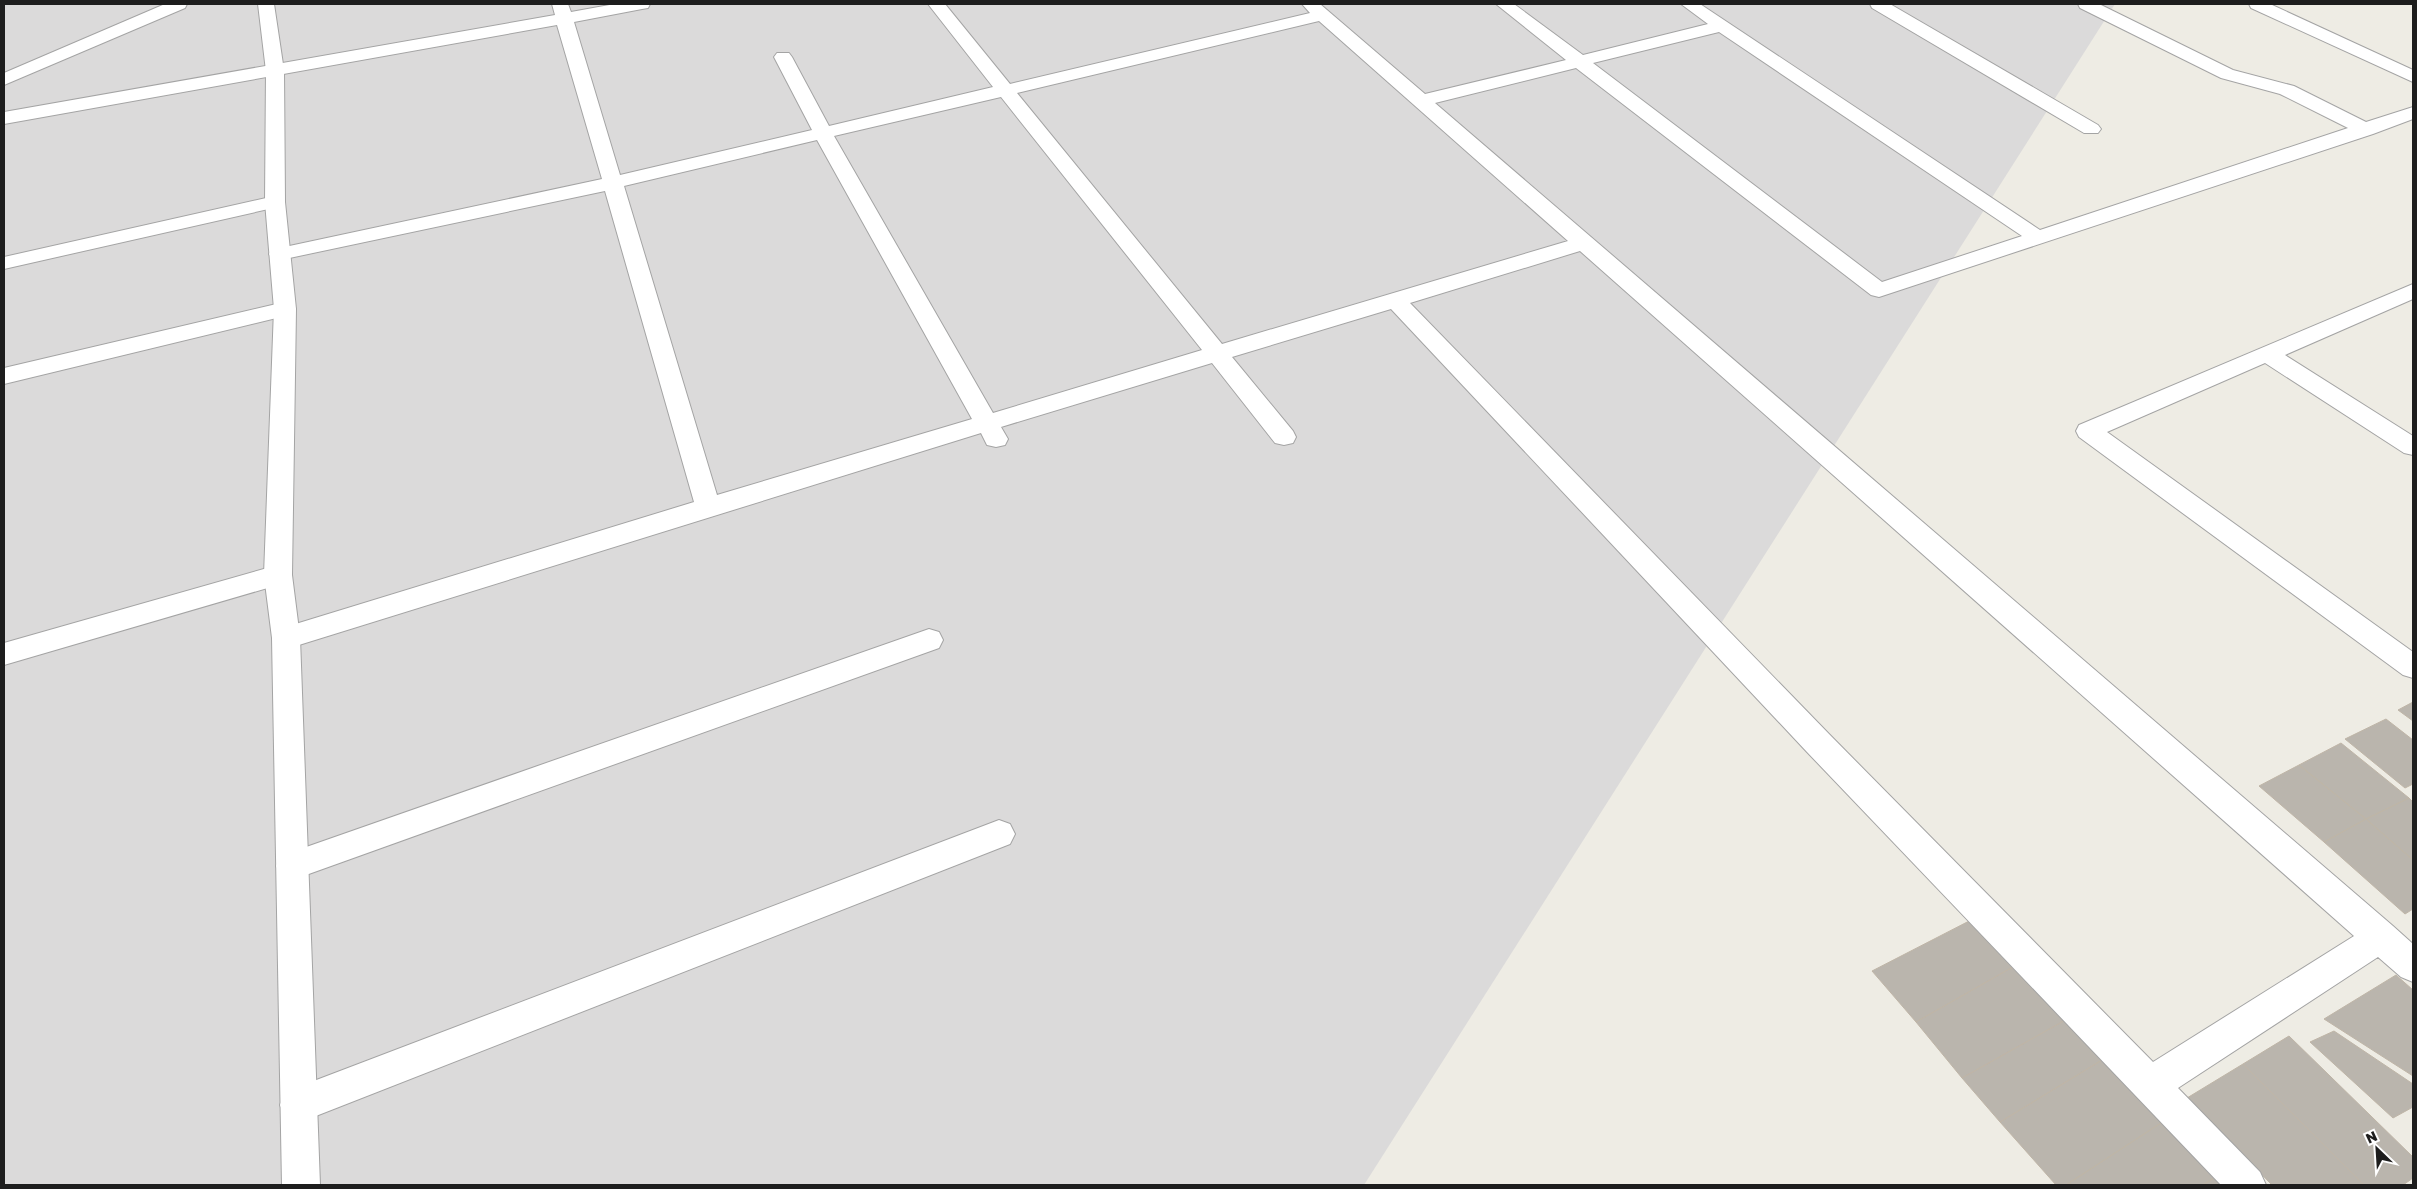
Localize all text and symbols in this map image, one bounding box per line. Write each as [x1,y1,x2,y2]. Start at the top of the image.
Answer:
north arrow [2352,1124,2402,1174]
text: N [2363,1127,2380,1147]

